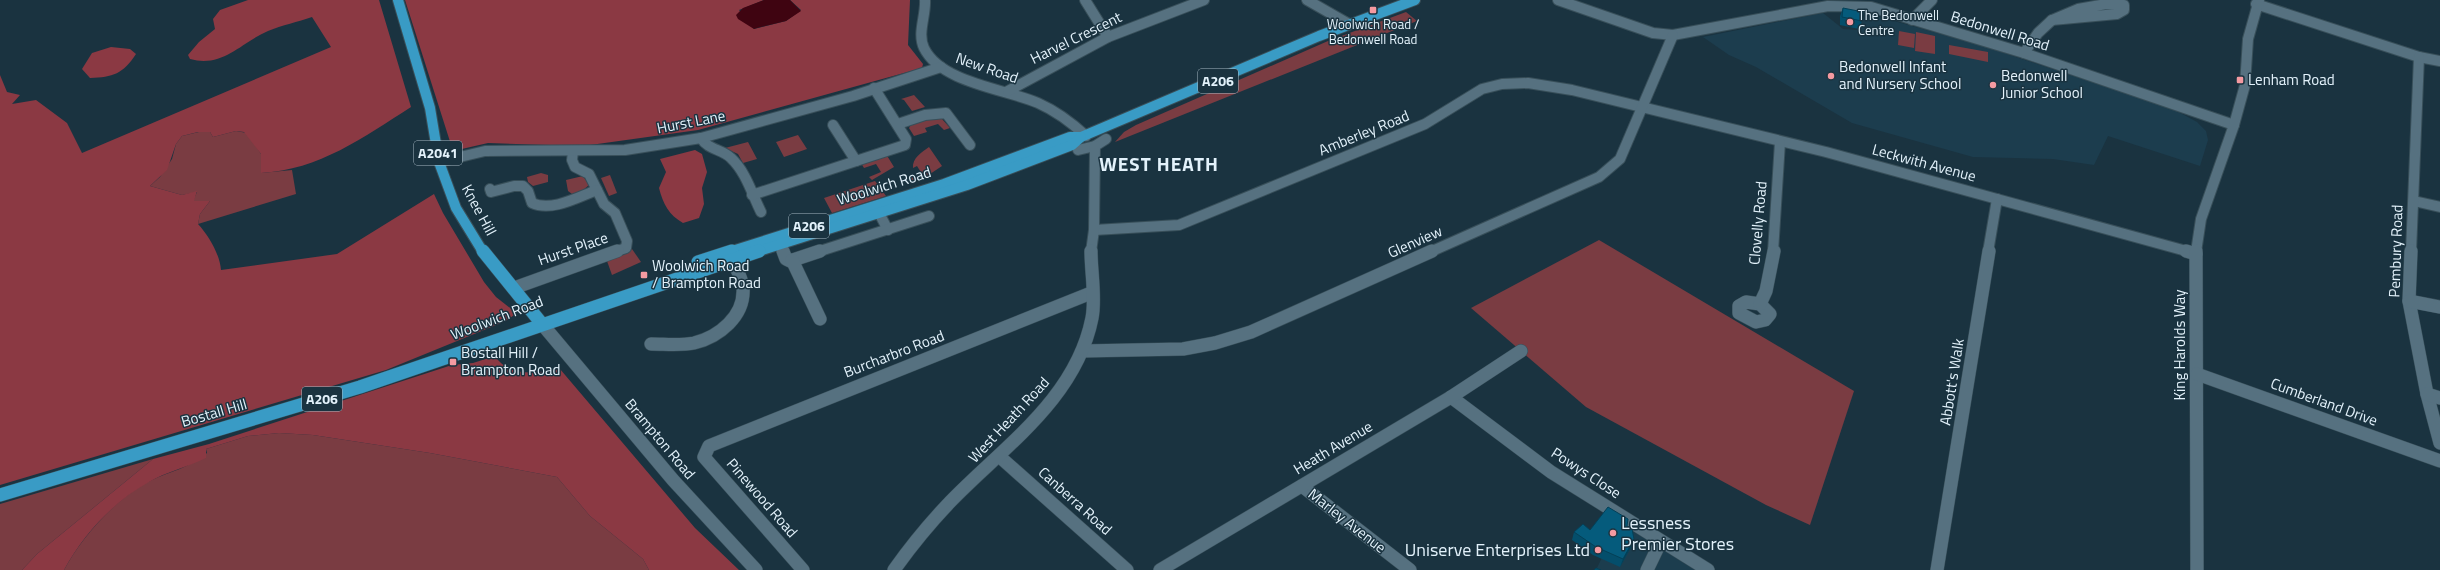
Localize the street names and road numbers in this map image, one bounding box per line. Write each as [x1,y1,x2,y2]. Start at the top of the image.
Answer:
street label: Harvel Crescent [1026,5,1126,70]
street label: Bedonwell Road [1948,5,2052,56]
street label: New Road [953,46,1022,89]
road number: A206 [1198,69,1238,93]
street label: Hurst Lane [655,104,727,139]
street label: Amberley Road [1315,104,1413,161]
street label: Leckwith Avenue [1870,138,1979,187]
road number: A2041 [414,141,462,165]
street label: Woolwich Road [834,160,934,211]
street label: Knee Hill [456,180,503,240]
street label: Clovelly Road [1742,180,1773,266]
street label: Pembury Road [2382,204,2409,298]
road number: A206 [789,214,829,238]
street label: Glenview [1384,219,1446,264]
street label: Hurst Place [535,226,611,271]
street label: Woolwich Road [447,289,546,346]
street label: King Harolds Way [2168,290,2191,400]
street label: Burcharbro Road [840,324,948,383]
street label: Abbott's Walk [1933,337,1970,427]
street label: West Heath Road [963,371,1055,468]
street label: Cumberland Drive [2268,372,2381,432]
road number: A206 [302,387,342,411]
street label: Bostall Hill [178,392,249,433]
street label: Brampton Road [620,393,701,484]
street label: Heath Avenue [1289,415,1377,480]
street label: Powys Close [1547,441,1626,504]
street label: Pinewood Road [721,453,803,542]
street label: Canberra Road [1033,461,1118,540]
street label: Marley Avenue [1303,483,1391,559]

